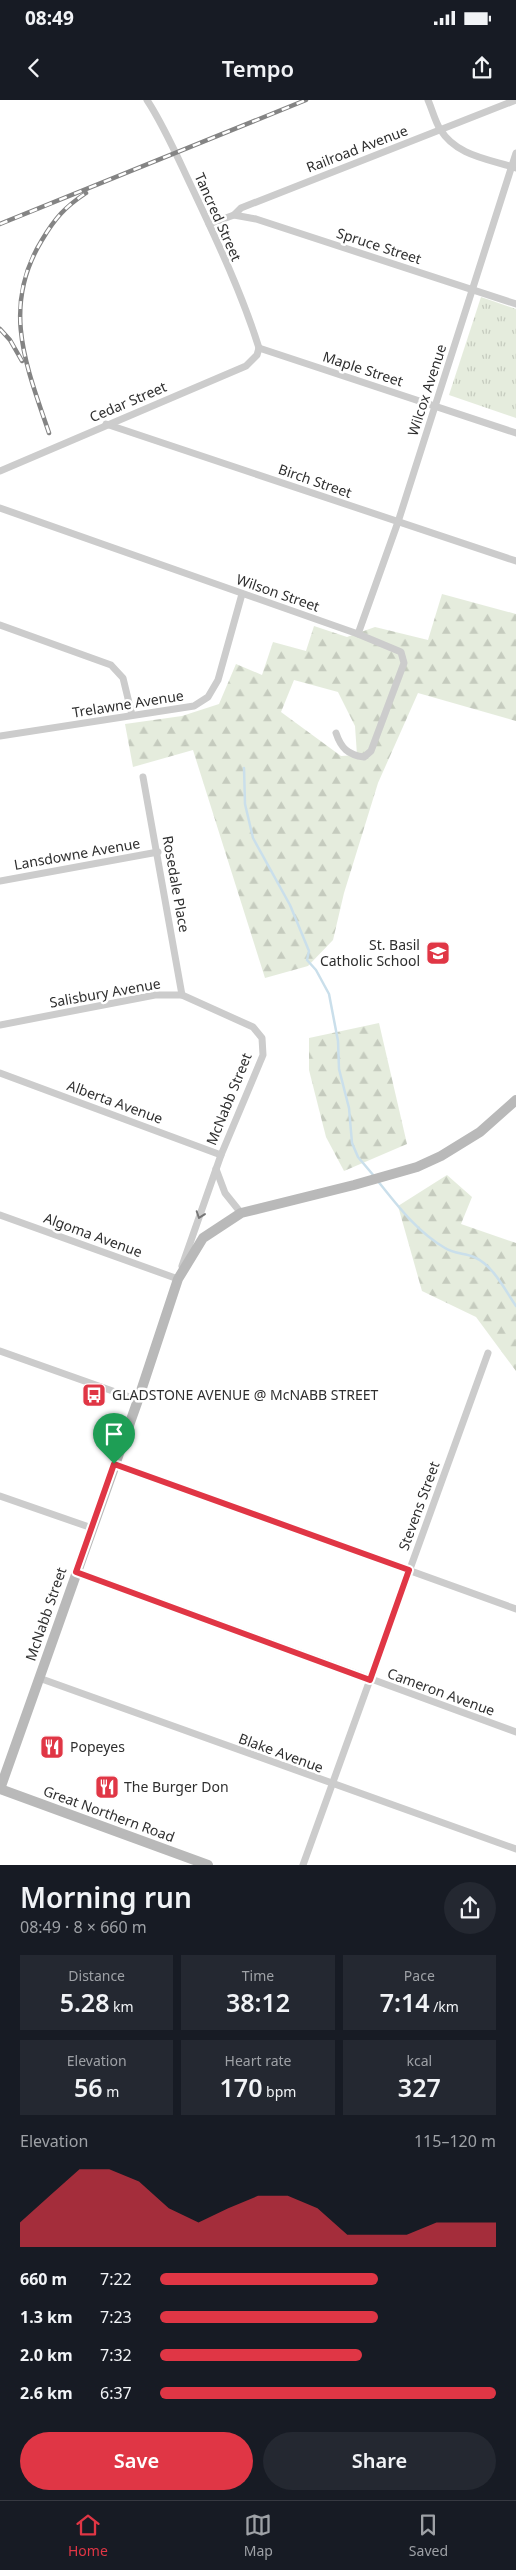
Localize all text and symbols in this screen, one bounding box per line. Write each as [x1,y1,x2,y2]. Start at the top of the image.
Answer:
text: 08:49 [25,5,74,31]
text: Tempo [222,53,294,83]
icon: back [20,54,48,82]
icon: share [468,54,496,82]
street label: Railroad Avenue [303,120,410,177]
street label: Tancred Street [191,170,246,264]
street label: Spruce Street [334,223,424,268]
street label: Wilcox Avenue [403,341,450,438]
street label: Maple Street [321,347,406,390]
street label: Cedar Street [86,377,169,426]
street label: Birch Street [276,459,354,502]
street label: Wilson Street [234,569,322,616]
street label: Trelawne Avenue [71,685,185,722]
street label: Lansdowne Avenue [12,833,142,874]
street label: Rosedale Place [159,834,194,934]
place label: St. Basil Catholic School [320,935,420,970]
school or university icon: St. Basil Catholic School [425,940,451,966]
street label: Salisbury Avenue [48,973,162,1012]
street label: McNabb Street [201,1050,256,1148]
street label: Alberta Avenue [65,1075,166,1128]
street label: Algoma Avenue [41,1208,145,1261]
one-way arrow [196,1210,206,1219]
bus stop icon: GLADSTONE AVENUE @ McNABB STREET [81,1382,107,1408]
place label: GLADSTONE AVENUE @ McNABB STREET [112,1385,379,1404]
pin [93,1413,135,1464]
icon: arrive [100,1420,128,1448]
street label: Stevens Street [394,1459,443,1553]
street label: McNabb Street [21,1564,70,1663]
street label: Cameron Avenue [385,1663,498,1720]
street label: Blake Avenue [236,1728,326,1777]
restaurant icon: Popeyes [39,1734,65,1760]
place label: Popeyes [70,1737,125,1756]
restaurant icon: The Burger Don [94,1774,120,1800]
place label: The Burger Don [124,1777,229,1796]
street label: Great Northern Road [41,1781,177,1846]
text: Morning run [20,1878,192,1916]
button: share [444,1882,496,1934]
text: 08:49 · 8 × 660 m [20,1916,147,1938]
text: Distance [68,1966,125,1985]
text: Time [242,1966,274,1985]
text: Pace [404,1966,435,1985]
text: 5.28 [60,1985,109,2019]
text: 38:12 [226,1985,290,2019]
text: 7:14 [380,1985,430,2019]
text: km [109,1997,134,2016]
text: /km [430,1997,459,2016]
text: Elevation [67,2051,127,2070]
text: Heart rate [225,2051,291,2070]
text: kcal [406,2051,432,2070]
text: 56 [74,2070,103,2104]
text: 170 [220,2070,262,2104]
text: 327 [398,2070,441,2104]
text: m [103,2082,119,2101]
text: bpm [262,2082,296,2101]
text: Elevation [20,2130,88,2152]
text: 115–120 m [414,2130,496,2152]
text: 660 m [20,2268,67,2290]
text: 7:22 [100,2268,132,2290]
text: 1.3 km [20,2306,72,2328]
text: 7:23 [100,2306,132,2328]
text: 2.0 km [20,2344,72,2366]
text: 7:32 [100,2344,132,2366]
text: 2.6 km [20,2382,72,2404]
text: 6:37 [100,2382,132,2404]
button: Save [20,2432,253,2490]
button: Share [263,2432,496,2490]
tab: Home [68,2511,108,2560]
tab: Map [244,2511,273,2560]
tab: Saved [409,2511,448,2560]

